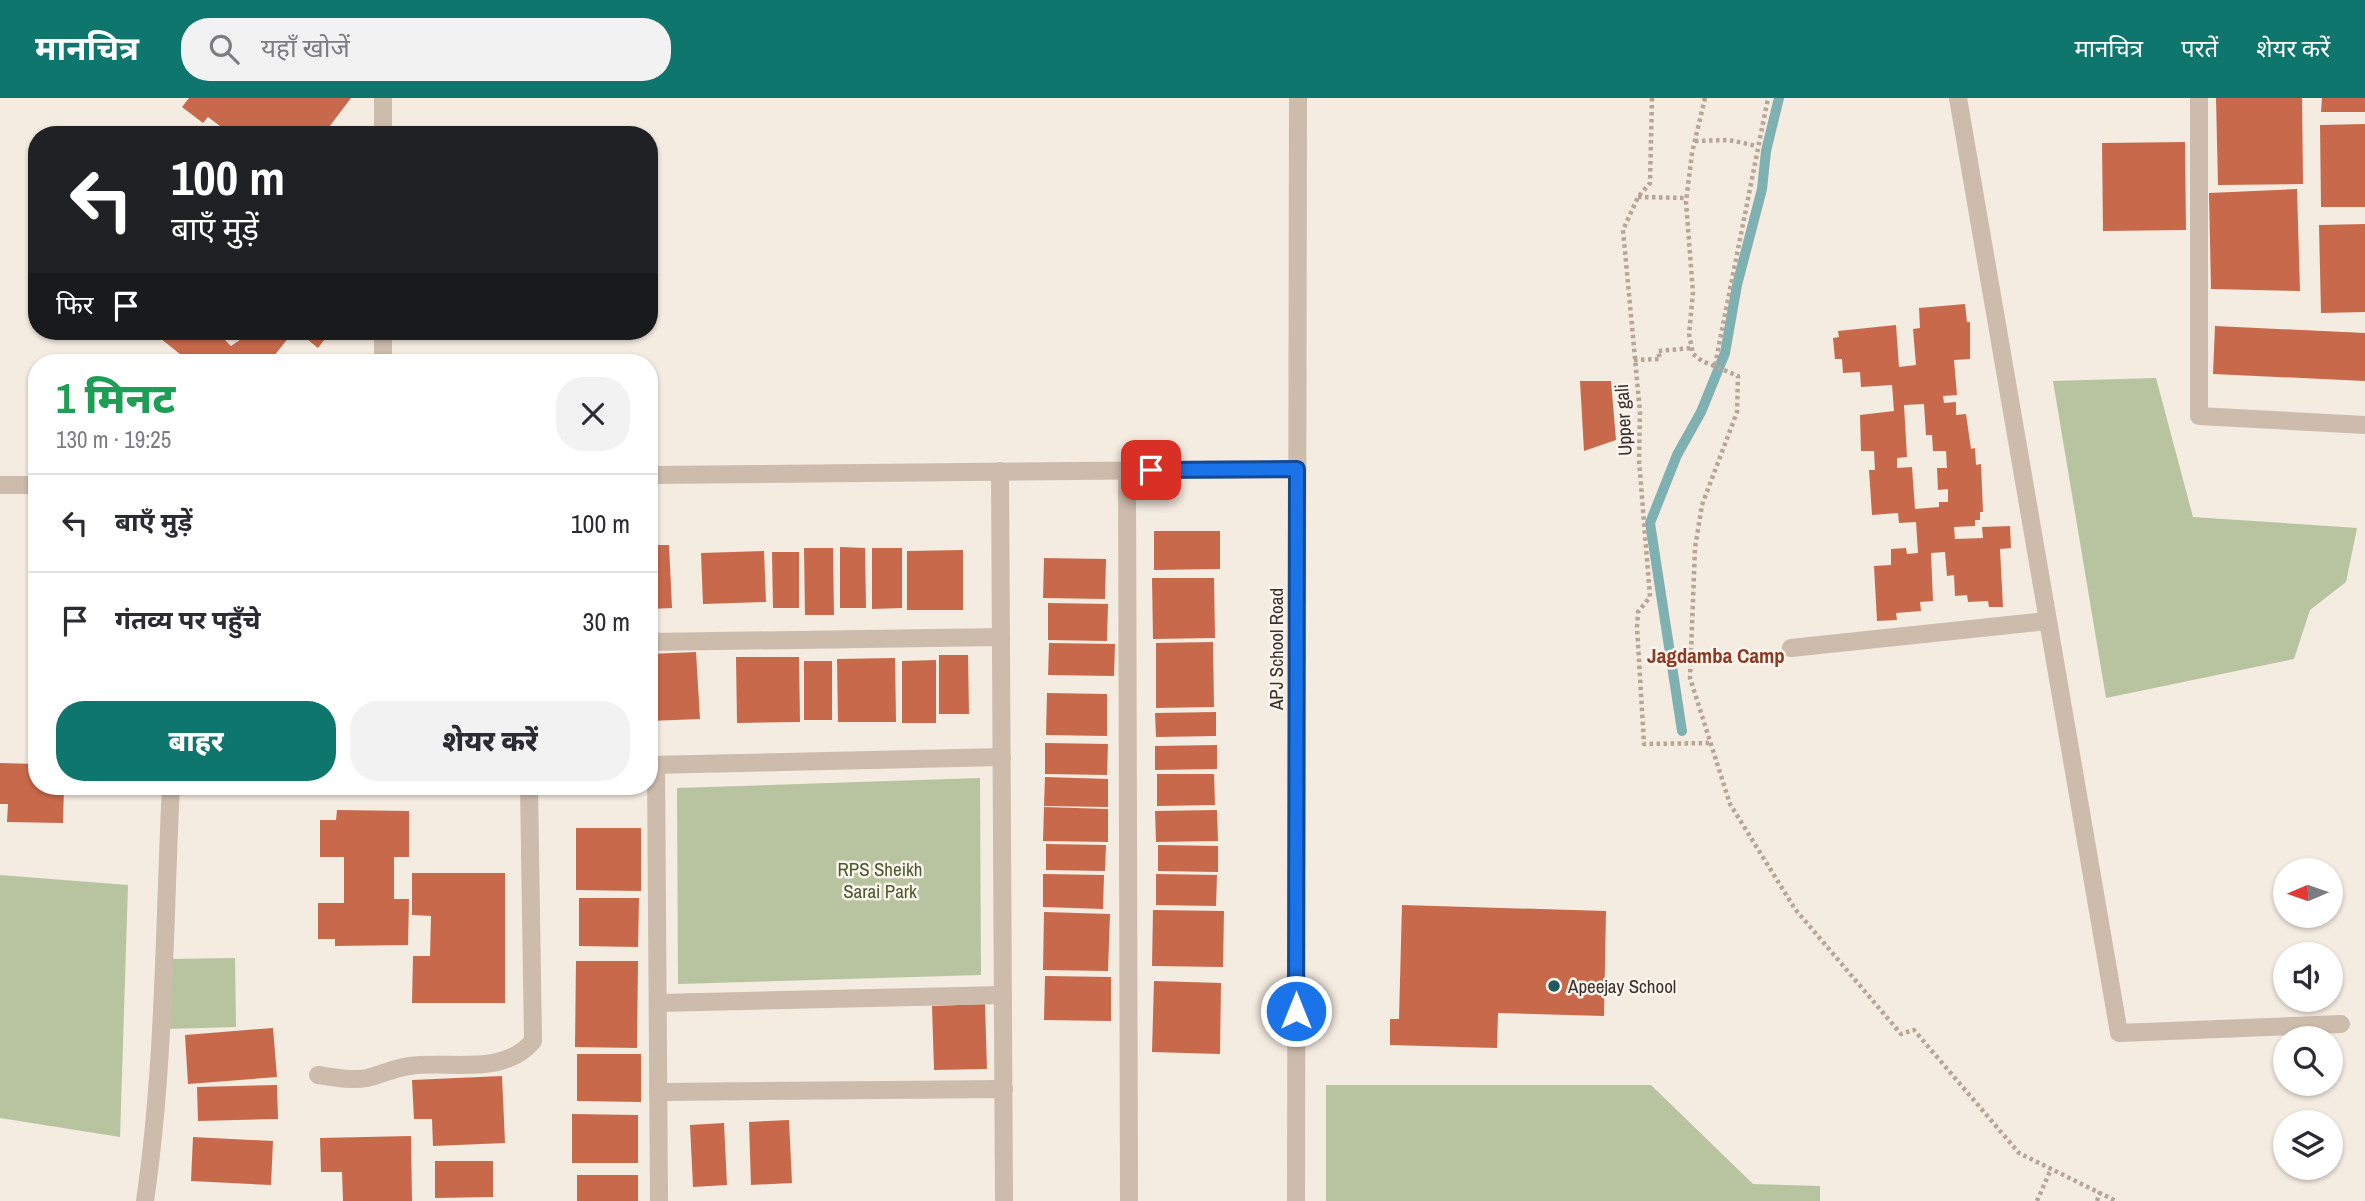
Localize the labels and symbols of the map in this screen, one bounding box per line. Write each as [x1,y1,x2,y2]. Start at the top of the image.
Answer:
street label: Upper gali [1608,383,1638,457]
pin [1121,440,1181,500]
street label: APJ School Road [1263,588,1289,711]
district label: Jagdamba Camp [1647,641,1785,670]
park label: RPS Sheikh Sarai Park [838,856,922,904]
north arrow [2273,858,2343,928]
place label: Apeejay School [1567,973,1676,999]
position arrow [1259,974,1333,1048]
marker: Apeejay School [1546,978,1562,994]

